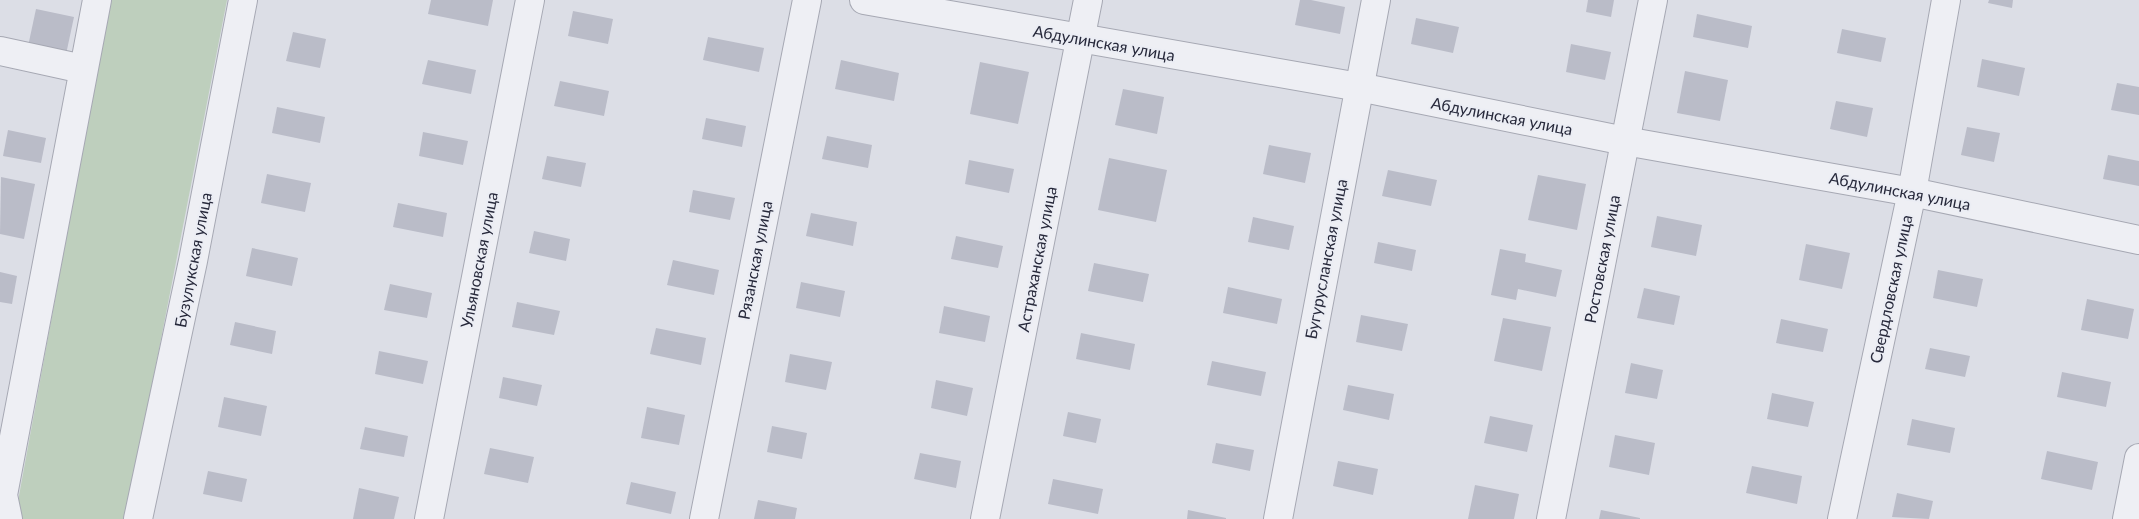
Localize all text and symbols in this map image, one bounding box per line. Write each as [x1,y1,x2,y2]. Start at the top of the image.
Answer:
street label: Абдулинская улица [1032,21,1176,64]
street label: Абдулинская улица [1430,92,1574,139]
street label: Абдулинская улица [1828,167,1972,214]
street label: Бугурусланская улица [1301,177,1350,341]
street label: Астраханская улица [1013,185,1060,333]
street label: Ульяновская улица [456,190,501,330]
street label: Бузулукская улица [170,191,215,329]
street label: Ростовская улица [1580,193,1623,325]
street label: Рязанская улица [734,199,775,321]
street label: Свердловская улица [1865,213,1916,365]

